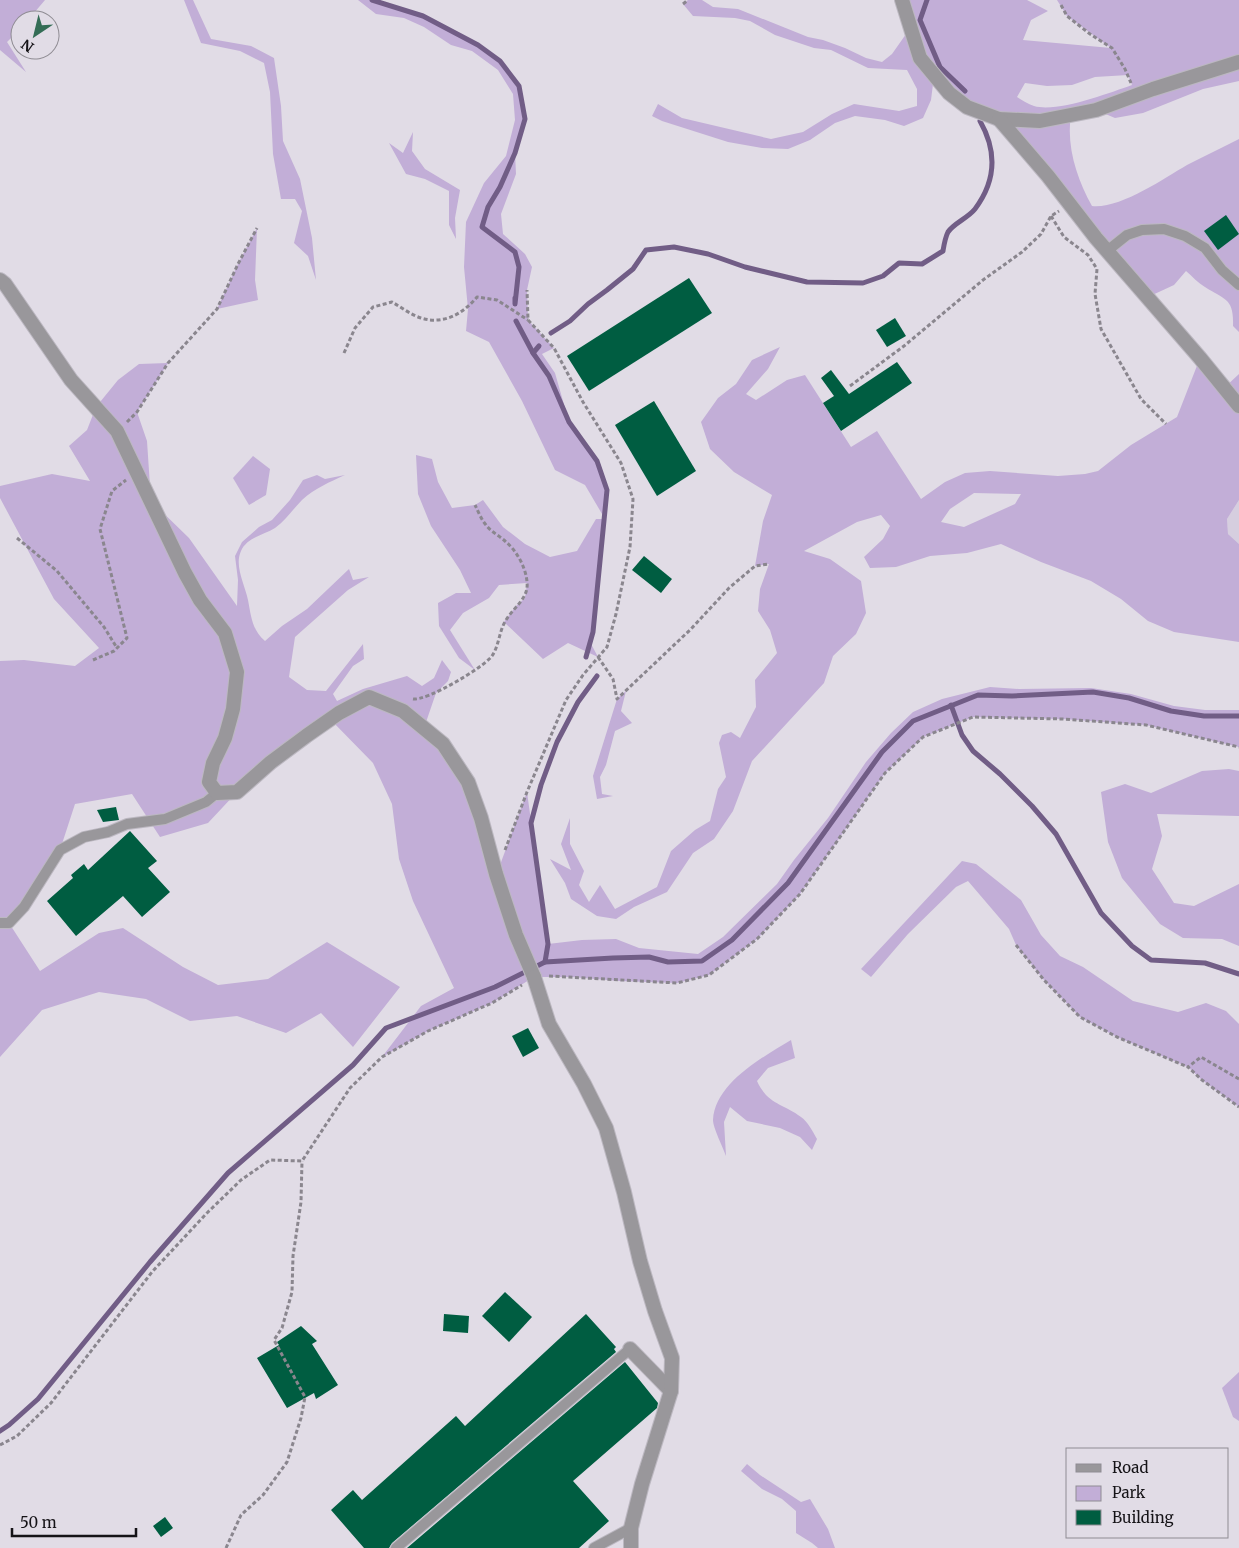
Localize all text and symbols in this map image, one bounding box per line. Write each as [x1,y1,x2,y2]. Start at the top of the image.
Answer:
north arrow [10,10,60,60]
text: N [18,35,37,56]
legend [1066,1448,1229,1538]
text: Road [1112,1458,1148,1477]
text: Park [1112,1483,1146,1502]
scale bar [12,1506,136,1538]
text: Building [1112,1508,1174,1527]
text: 50 m [20,1513,57,1532]

